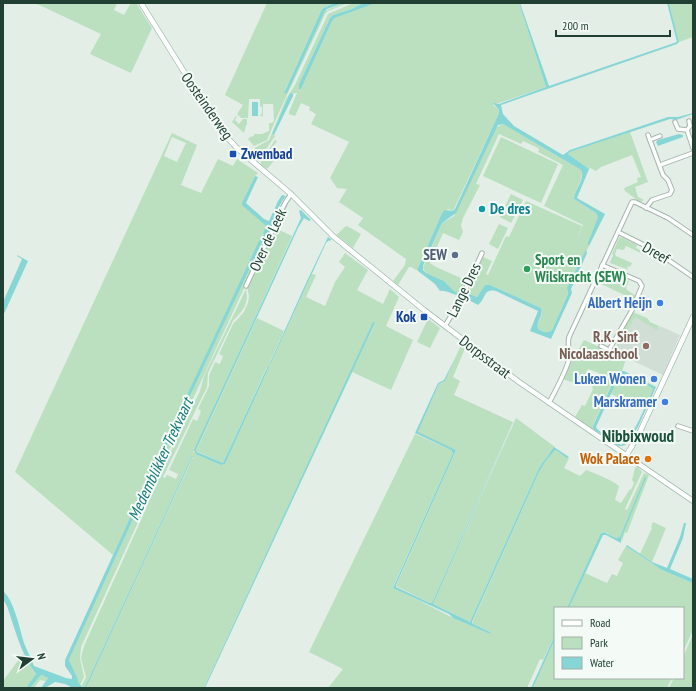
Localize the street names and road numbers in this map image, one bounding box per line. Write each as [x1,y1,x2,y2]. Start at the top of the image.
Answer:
street label: Oosteinderweg [177,68,238,143]
street label: Over de Leek [245,205,290,274]
street label: Dreef [639,237,674,268]
street label: Lange Dres [442,260,485,320]
street label: Dorpsstraat [456,331,515,382]

